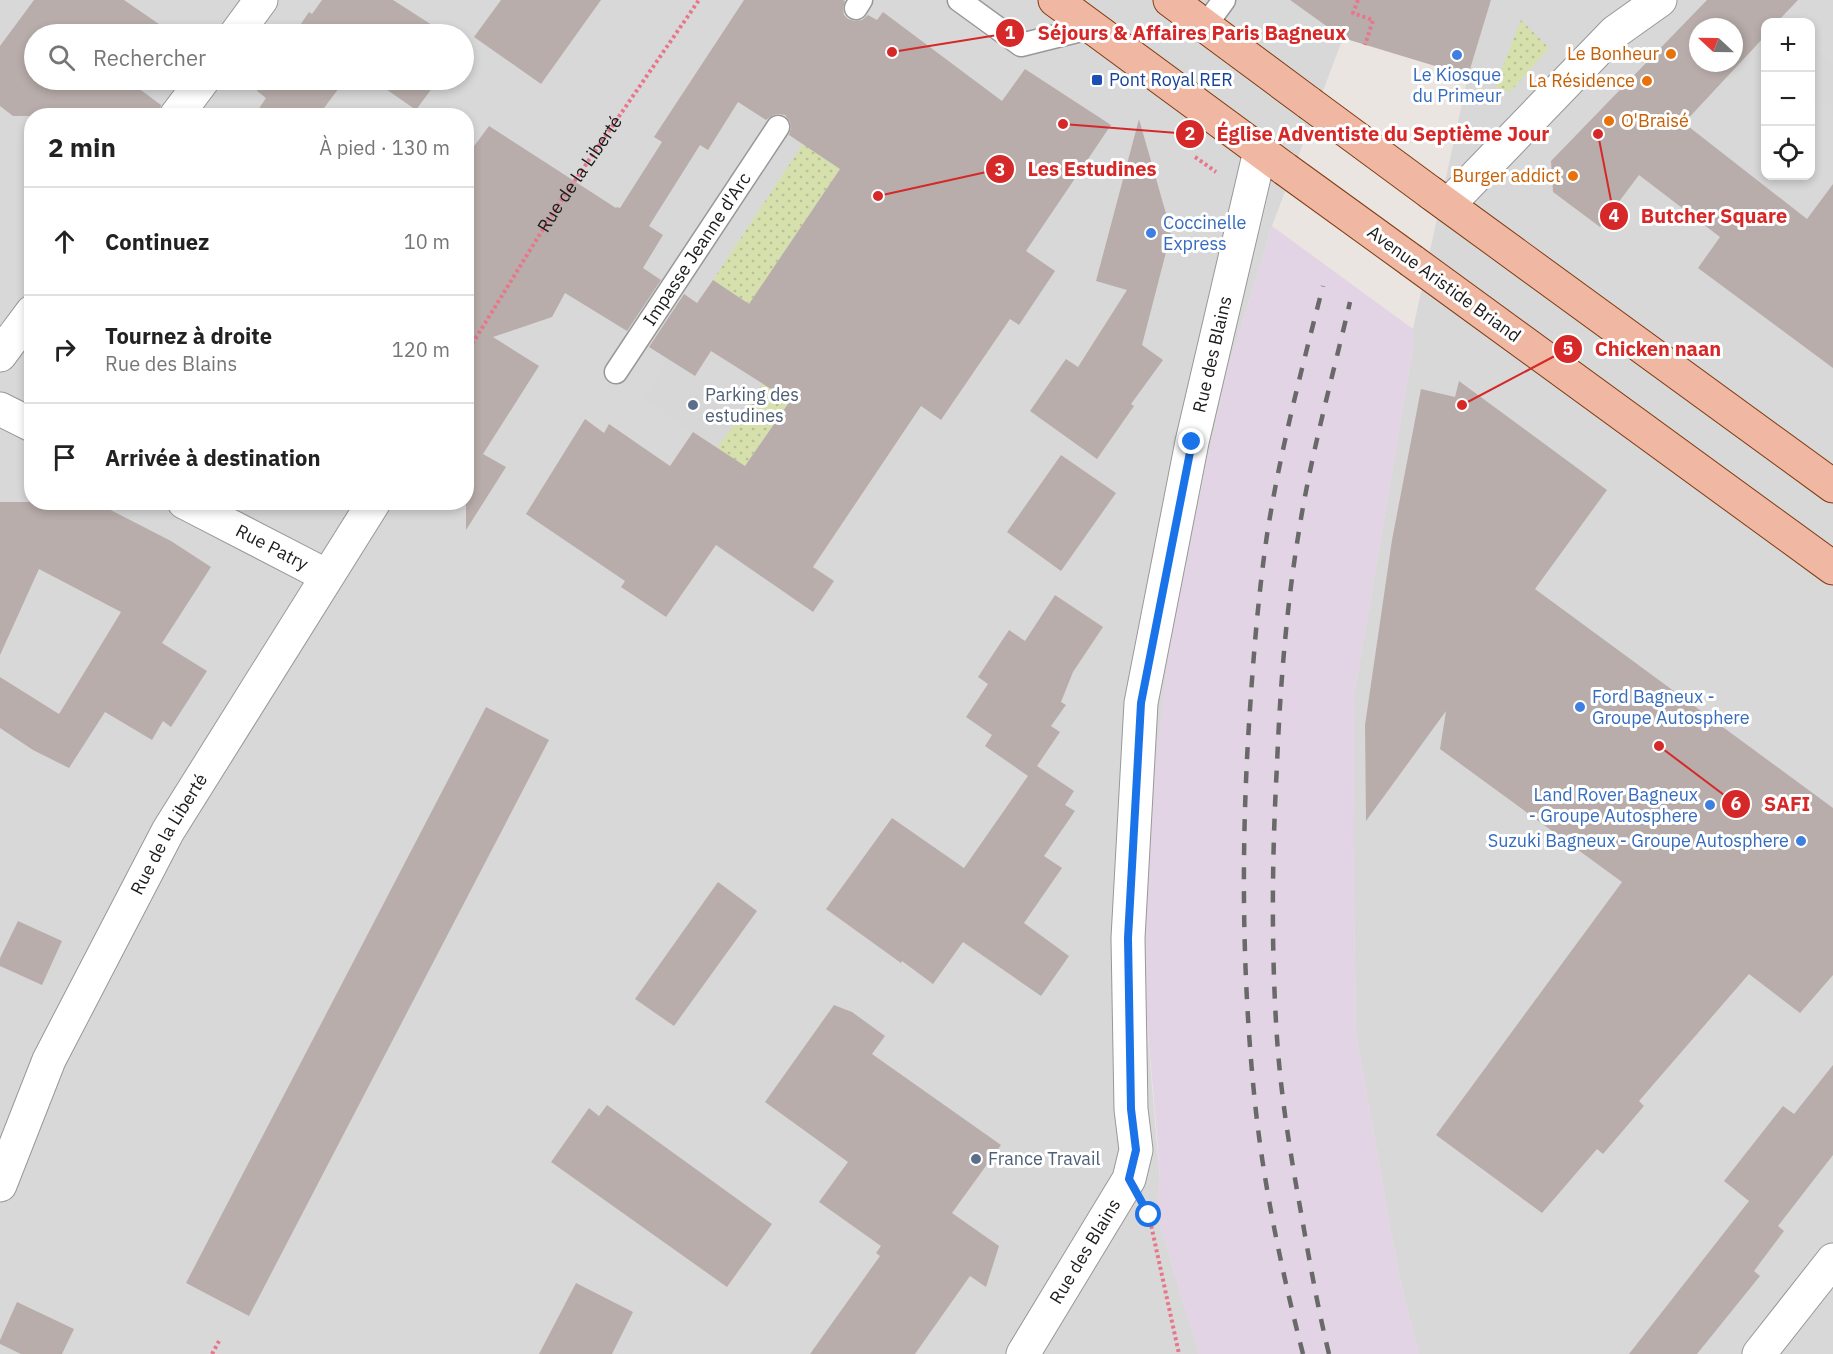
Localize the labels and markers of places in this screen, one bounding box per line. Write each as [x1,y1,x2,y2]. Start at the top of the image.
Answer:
callout: Séjours & Affaires Paris Bagneux [995,14,1358,52]
place label: Le Bonheur [1567,42,1659,65]
marker: Le Bonheur [1664,47,1678,61]
marker: Le Kiosque du Primeur [1450,48,1464,62]
place label: Le Kiosque du Primeur [1412,63,1502,107]
place label: Pont Royal RER [1109,68,1233,91]
place label: La Résidence [1528,69,1635,92]
marker: Pont Royal RER [1090,73,1104,87]
marker: La Résidence [1640,74,1654,88]
place label: O'Braisé [1621,109,1689,132]
marker: O'Braisé [1602,114,1616,128]
callout: Église Adventiste du Septième Jour [1175,115,1561,153]
callout: Les Estudines [985,150,1168,188]
place label: Burger addict [1452,164,1561,187]
marker: Burger addict [1566,169,1580,183]
callout: Butcher Square [1599,197,1799,235]
place label: Coccinelle Express [1163,211,1247,255]
marker: Coccinelle Express [1144,226,1158,240]
callout: Chicken naan [1553,330,1733,368]
place label: Parking des estudines [705,383,799,427]
marker: Parking des estudines [686,398,700,412]
place label: Ford Bagneux - Groupe Autosphere [1592,685,1750,729]
marker: Ford Bagneux - Groupe Autosphere [1573,700,1587,714]
place label: Land Rover Bagneux - Groupe Autosphere [1529,783,1698,827]
callout: SAFI [1721,785,1822,823]
marker: Land Rover Bagneux - Groupe Autosphere [1703,798,1717,812]
place label: Suzuki Bagneux - Groupe Autosphere [1488,829,1789,852]
marker: Suzuki Bagneux - Groupe Autosphere [1794,834,1808,848]
place label: France Travail [988,1147,1100,1170]
marker: France Travail [969,1152,983,1166]

